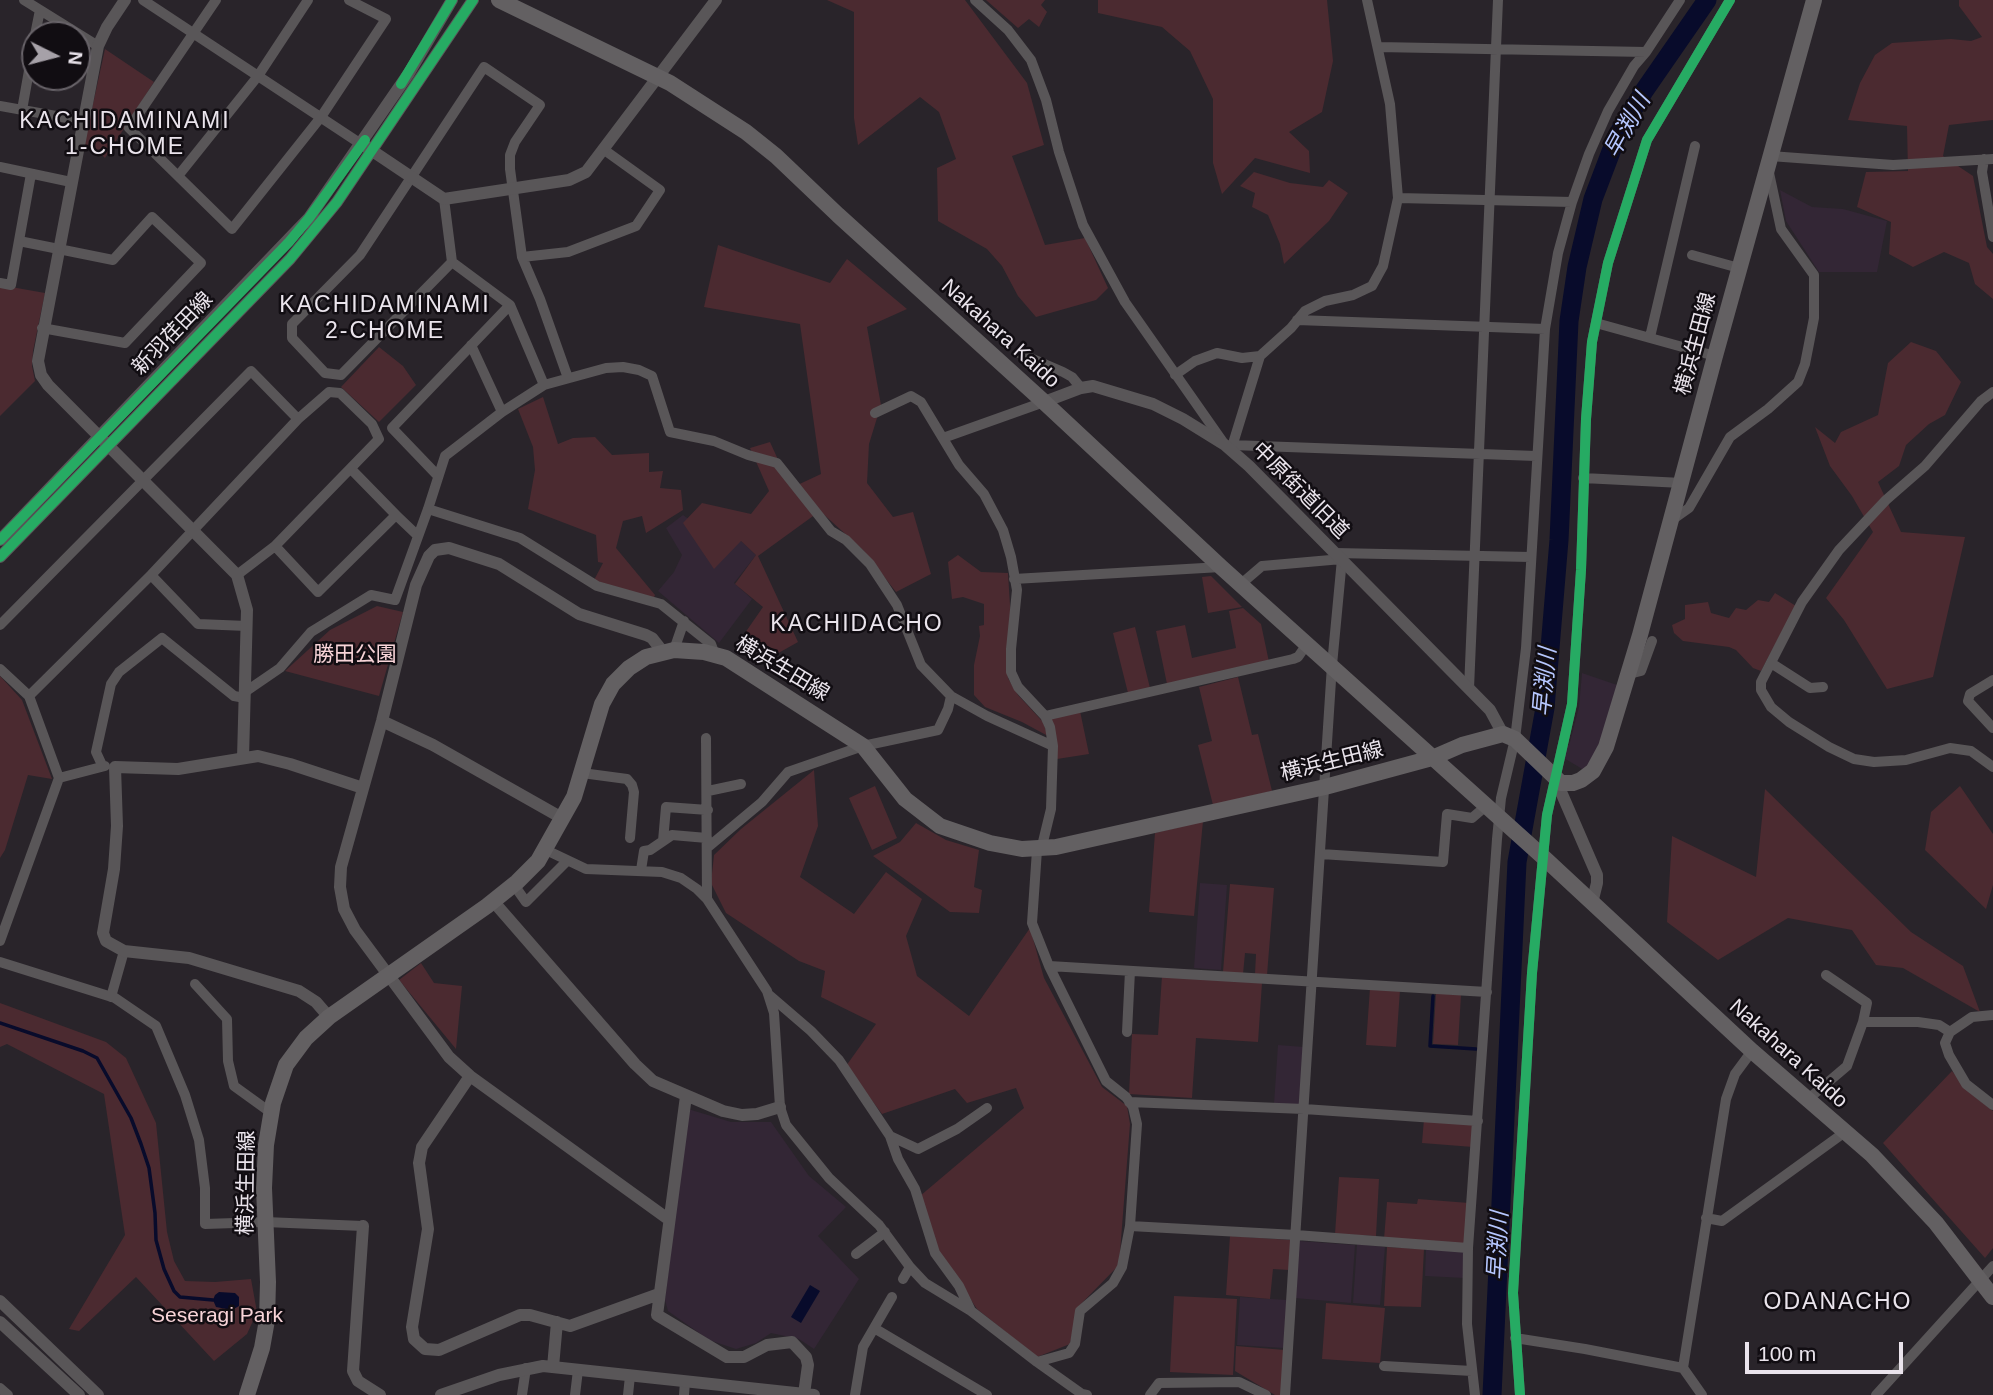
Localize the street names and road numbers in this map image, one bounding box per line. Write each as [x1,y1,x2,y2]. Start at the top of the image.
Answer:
street label: Nakahara Kaido [936,274,1064,394]
street label: 新羽荏田線 [127,287,219,381]
street label: 横浜生田線 [1670,290,1722,398]
street label: 中原街道旧道 [1247,438,1353,544]
street label: 横浜生田線 [731,631,833,707]
street label: 横浜生田線 [1278,737,1386,787]
street label: Nakahara Kaido [1724,994,1852,1114]
street label: 横浜生田線 [233,1130,261,1236]

